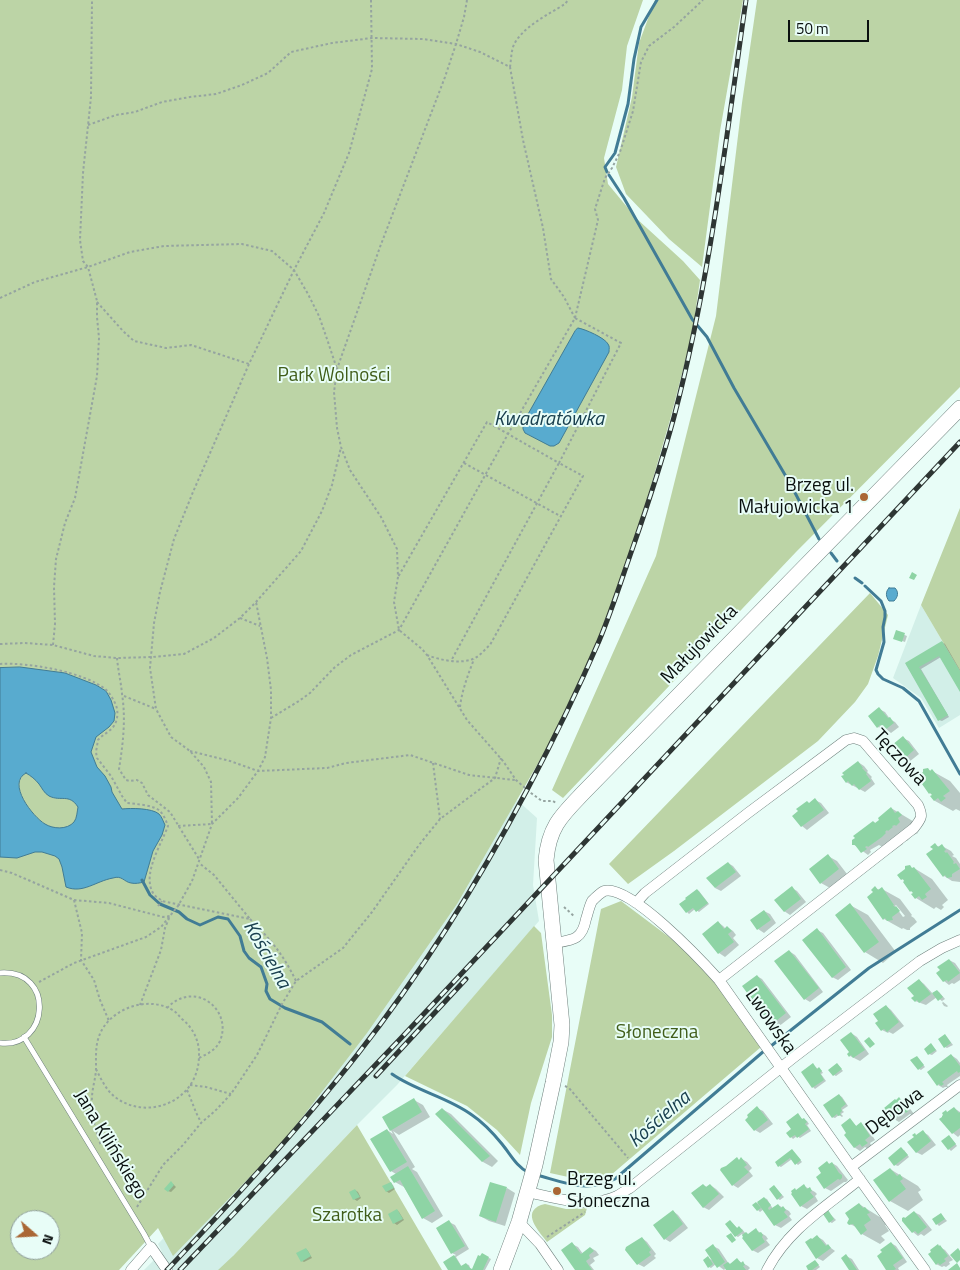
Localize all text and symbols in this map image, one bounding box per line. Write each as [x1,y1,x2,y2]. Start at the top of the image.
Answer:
scale bar [790,10,871,42]
text: 50 m [796,17,829,40]
park label: Park Wolności [278,365,390,387]
water label: Kwadratówka [494,408,604,432]
place label: Brzeg ul. Małujowicka 1 [738,475,854,519]
marker: Brzeg ul. Małujowicka 1 [858,491,870,503]
street label: Małujowicka [657,601,743,689]
street label: Tęczowa [867,725,931,791]
water label: Kościelna [237,917,295,993]
street label: Lwowska [739,985,801,1059]
park label: Słoneczna [616,1022,698,1044]
street label: Dębowa [862,1083,928,1141]
street label: Jana Kilińskiego [68,1086,152,1204]
water label: Kościelna [624,1087,696,1153]
place label: Brzeg ul. Słoneczna [567,1169,650,1213]
marker: Brzeg ul. Słoneczna [551,1185,563,1197]
park label: Szarotka [312,1205,382,1227]
north arrow [10,1210,60,1260]
text: N [37,1232,60,1248]

